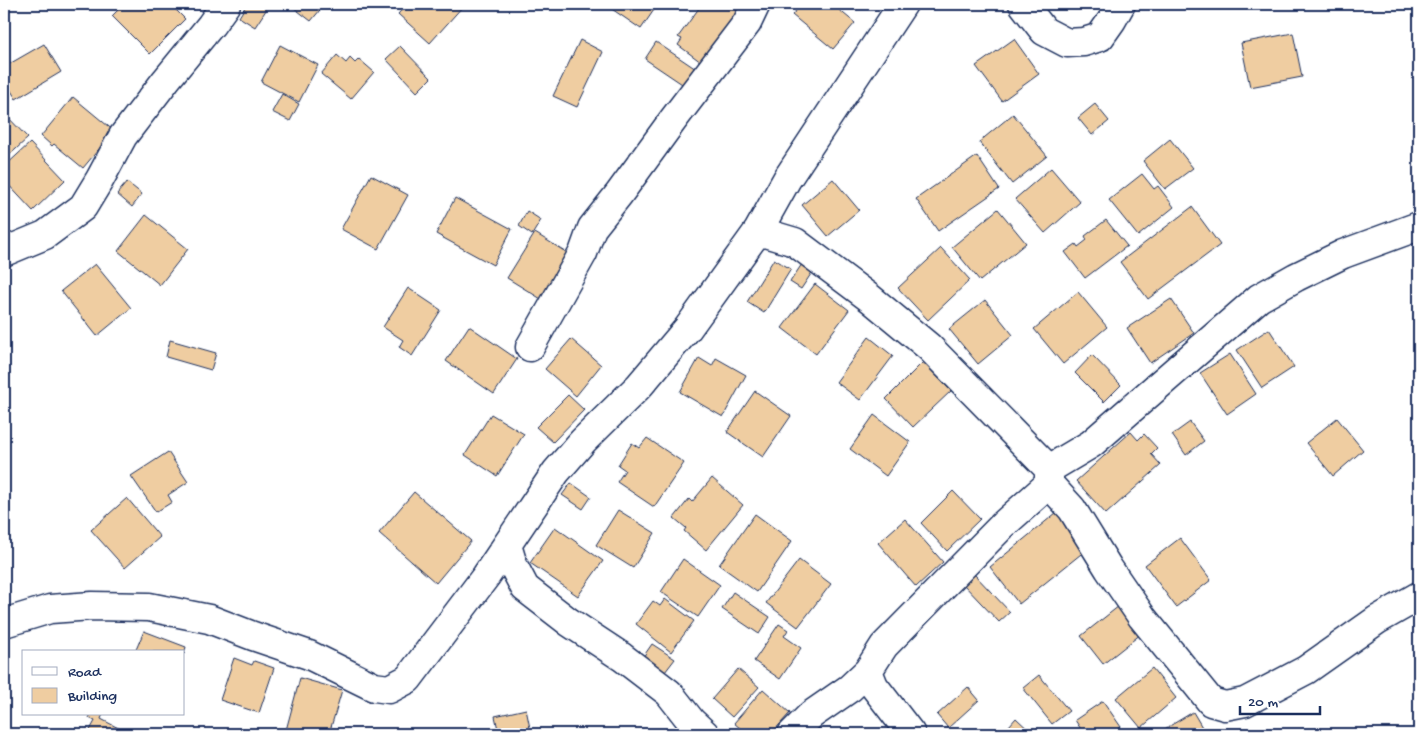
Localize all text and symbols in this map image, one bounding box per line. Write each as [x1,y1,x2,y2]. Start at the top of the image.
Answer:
legend [22,650,185,716]
text: Road [68,664,102,682]
scale bar [1240,683,1320,715]
text: Building [67,688,117,706]
text: 20 m [1248,694,1278,712]

